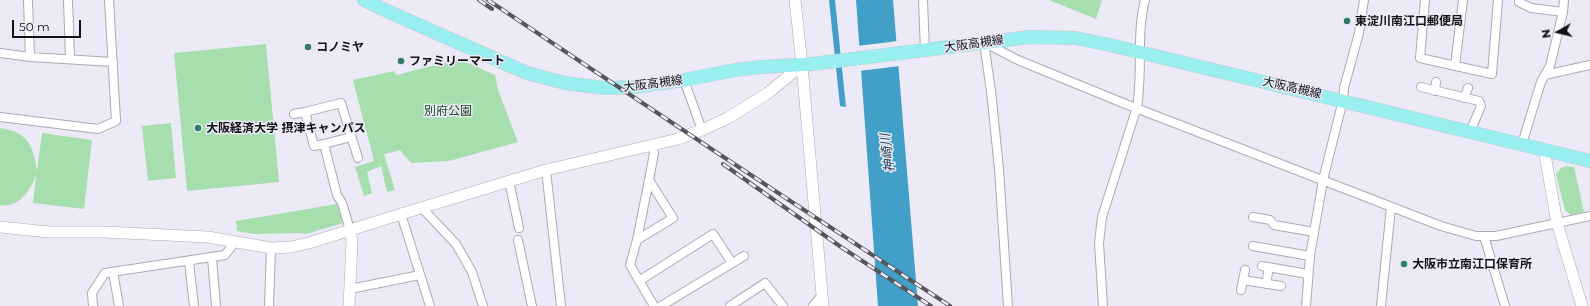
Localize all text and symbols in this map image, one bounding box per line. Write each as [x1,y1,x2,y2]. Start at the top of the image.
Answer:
scale bar [14,12,83,38]
north arrow [1538,12,1578,52]
place label: 東淀川南江口郵便局 [1355,14,1463,28]
marker: 東淀川南江口郵便局 [1342,16,1352,26]
text: 50 m [19,19,50,34]
text: N [1539,28,1554,39]
street label: 大阪高槻線 [943,33,1005,55]
place label: コノミヤ [316,40,364,54]
marker: コノミヤ [303,42,313,52]
place label: ファミリーマート [409,54,505,68]
marker: ファミリーマート [396,56,406,66]
street label: 大阪高槻線 [622,73,684,95]
street label: 大阪高槻線 [1261,74,1323,102]
park label: 別府公園 [424,104,472,118]
place label: 大阪経済大学 摂津キャンパス [206,121,365,135]
marker: 大阪経済大学 摂津キャンパス [193,123,203,133]
water label: 神崎川 [878,133,898,173]
place label: 大阪市立南江口保育所 [1412,257,1532,271]
marker: 大阪市立南江口保育所 [1399,259,1409,269]

